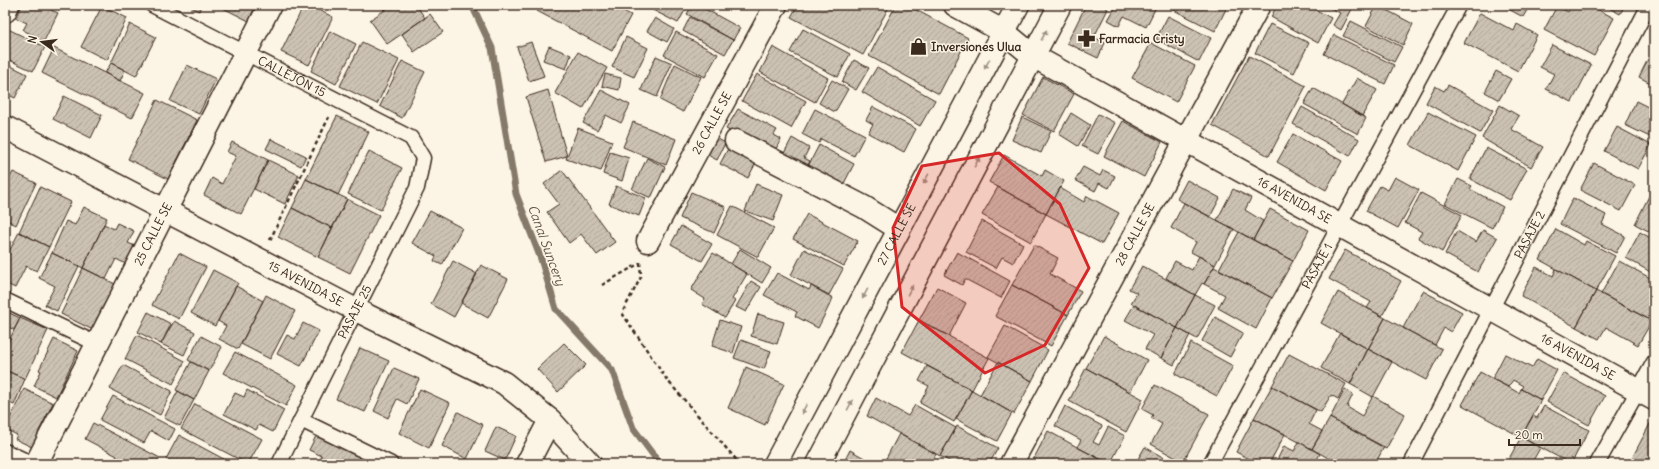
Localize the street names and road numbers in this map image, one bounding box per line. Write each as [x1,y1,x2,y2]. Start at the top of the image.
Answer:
street label: CALLEJÓN 15 [255,53,328,100]
street label: 26 CALLE SE [688,89,734,157]
street label: 16 AVENIDA SE [1255,173,1334,226]
street label: 25 CALLE SE [130,200,175,268]
street label: 28 CALLE SE [1112,200,1158,268]
street label: 27 CALLE SE [874,201,919,267]
street label: PASAJE 2 [1511,208,1548,261]
street label: PASAJE 1 [1298,241,1335,291]
street label: 15 AVENIDA SE [266,257,346,309]
street label: PASAJE 25 [335,282,375,341]
street label: 16 AVENIDA SE [1538,330,1618,383]

